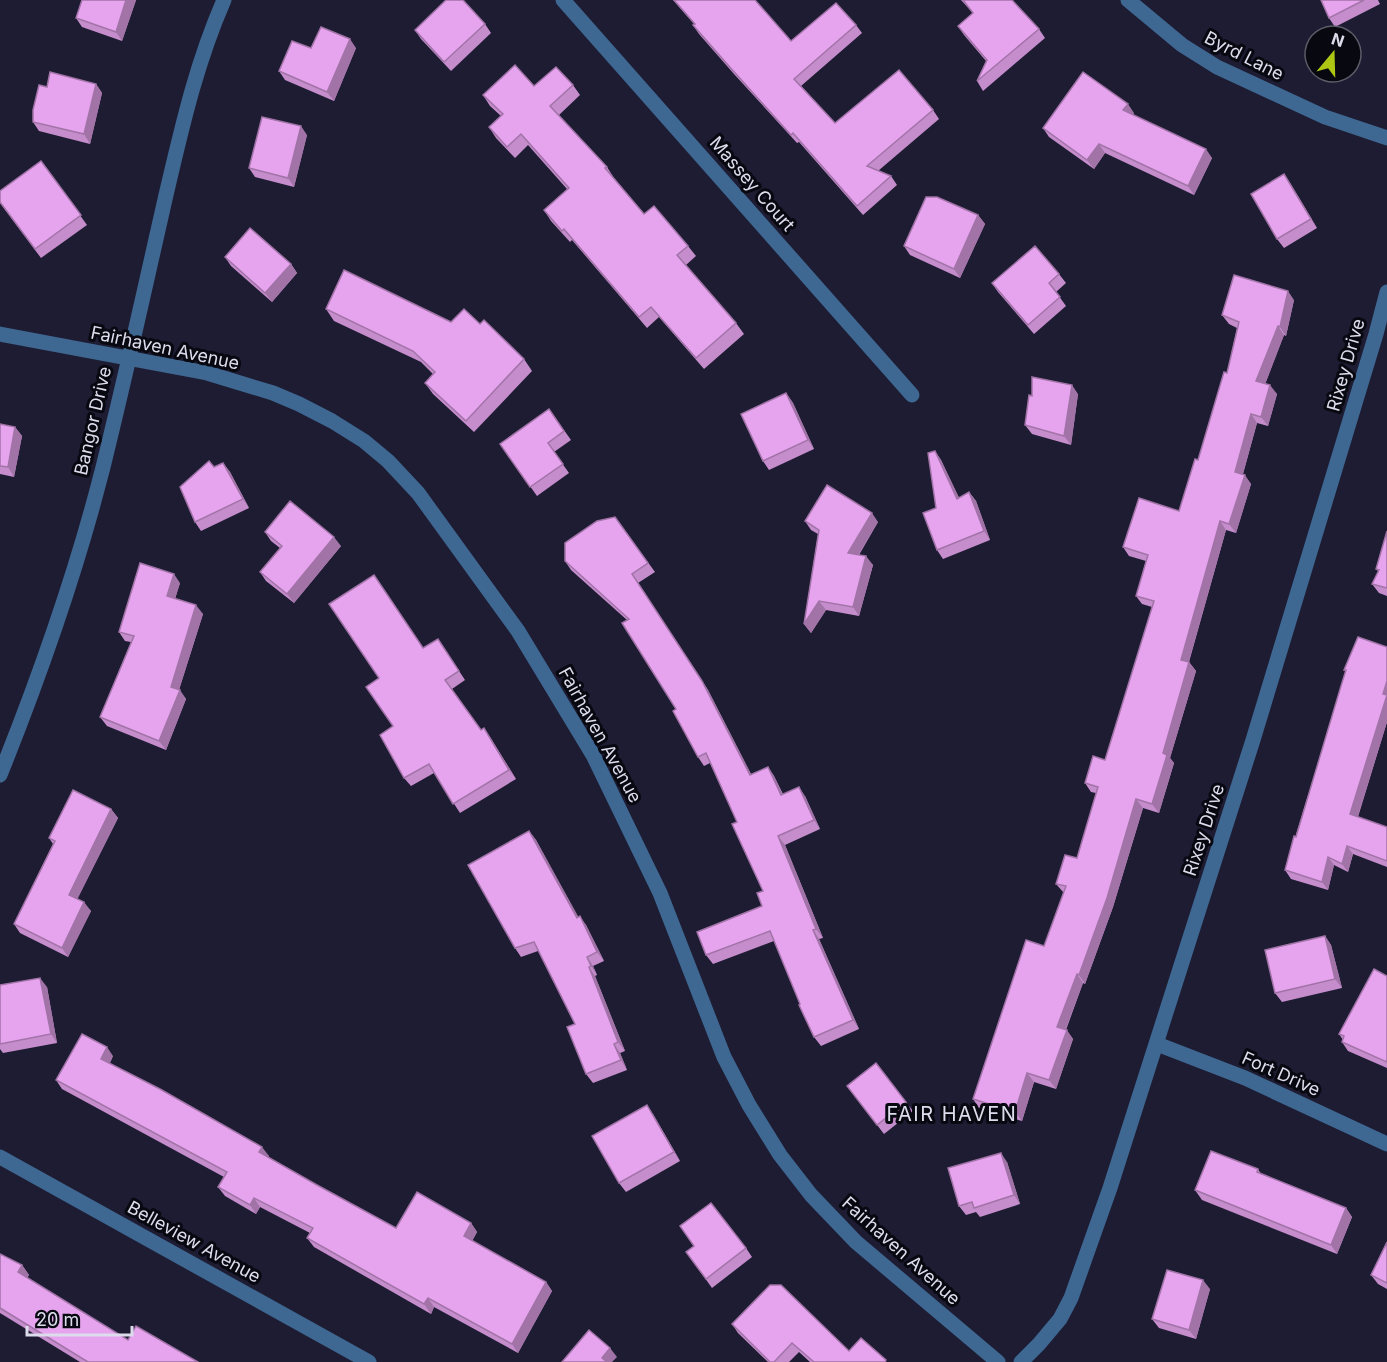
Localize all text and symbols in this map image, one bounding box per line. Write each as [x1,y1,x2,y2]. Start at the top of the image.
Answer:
north arrow [1303,24,1363,84]
street label: Byrd Lane [1201,27,1287,84]
text: N [1329,28,1347,51]
street label: Massey Court [706,132,799,235]
street label: Rixey Drive [1322,316,1369,414]
street label: Fairhaven Avenue [89,322,241,374]
street label: Bangor Drive [70,365,115,477]
street label: Fairhaven Avenue [555,663,646,806]
street label: Rixey Drive [1179,781,1228,878]
street label: Fort Drive [1239,1047,1324,1100]
district label: FAIR HAVEN [887,1102,1017,1126]
street label: Fairhaven Avenue [838,1192,965,1309]
street label: Belleview Avenue [124,1196,264,1287]
scale bar [27,1299,132,1337]
text: 20 m [36,1309,79,1330]

